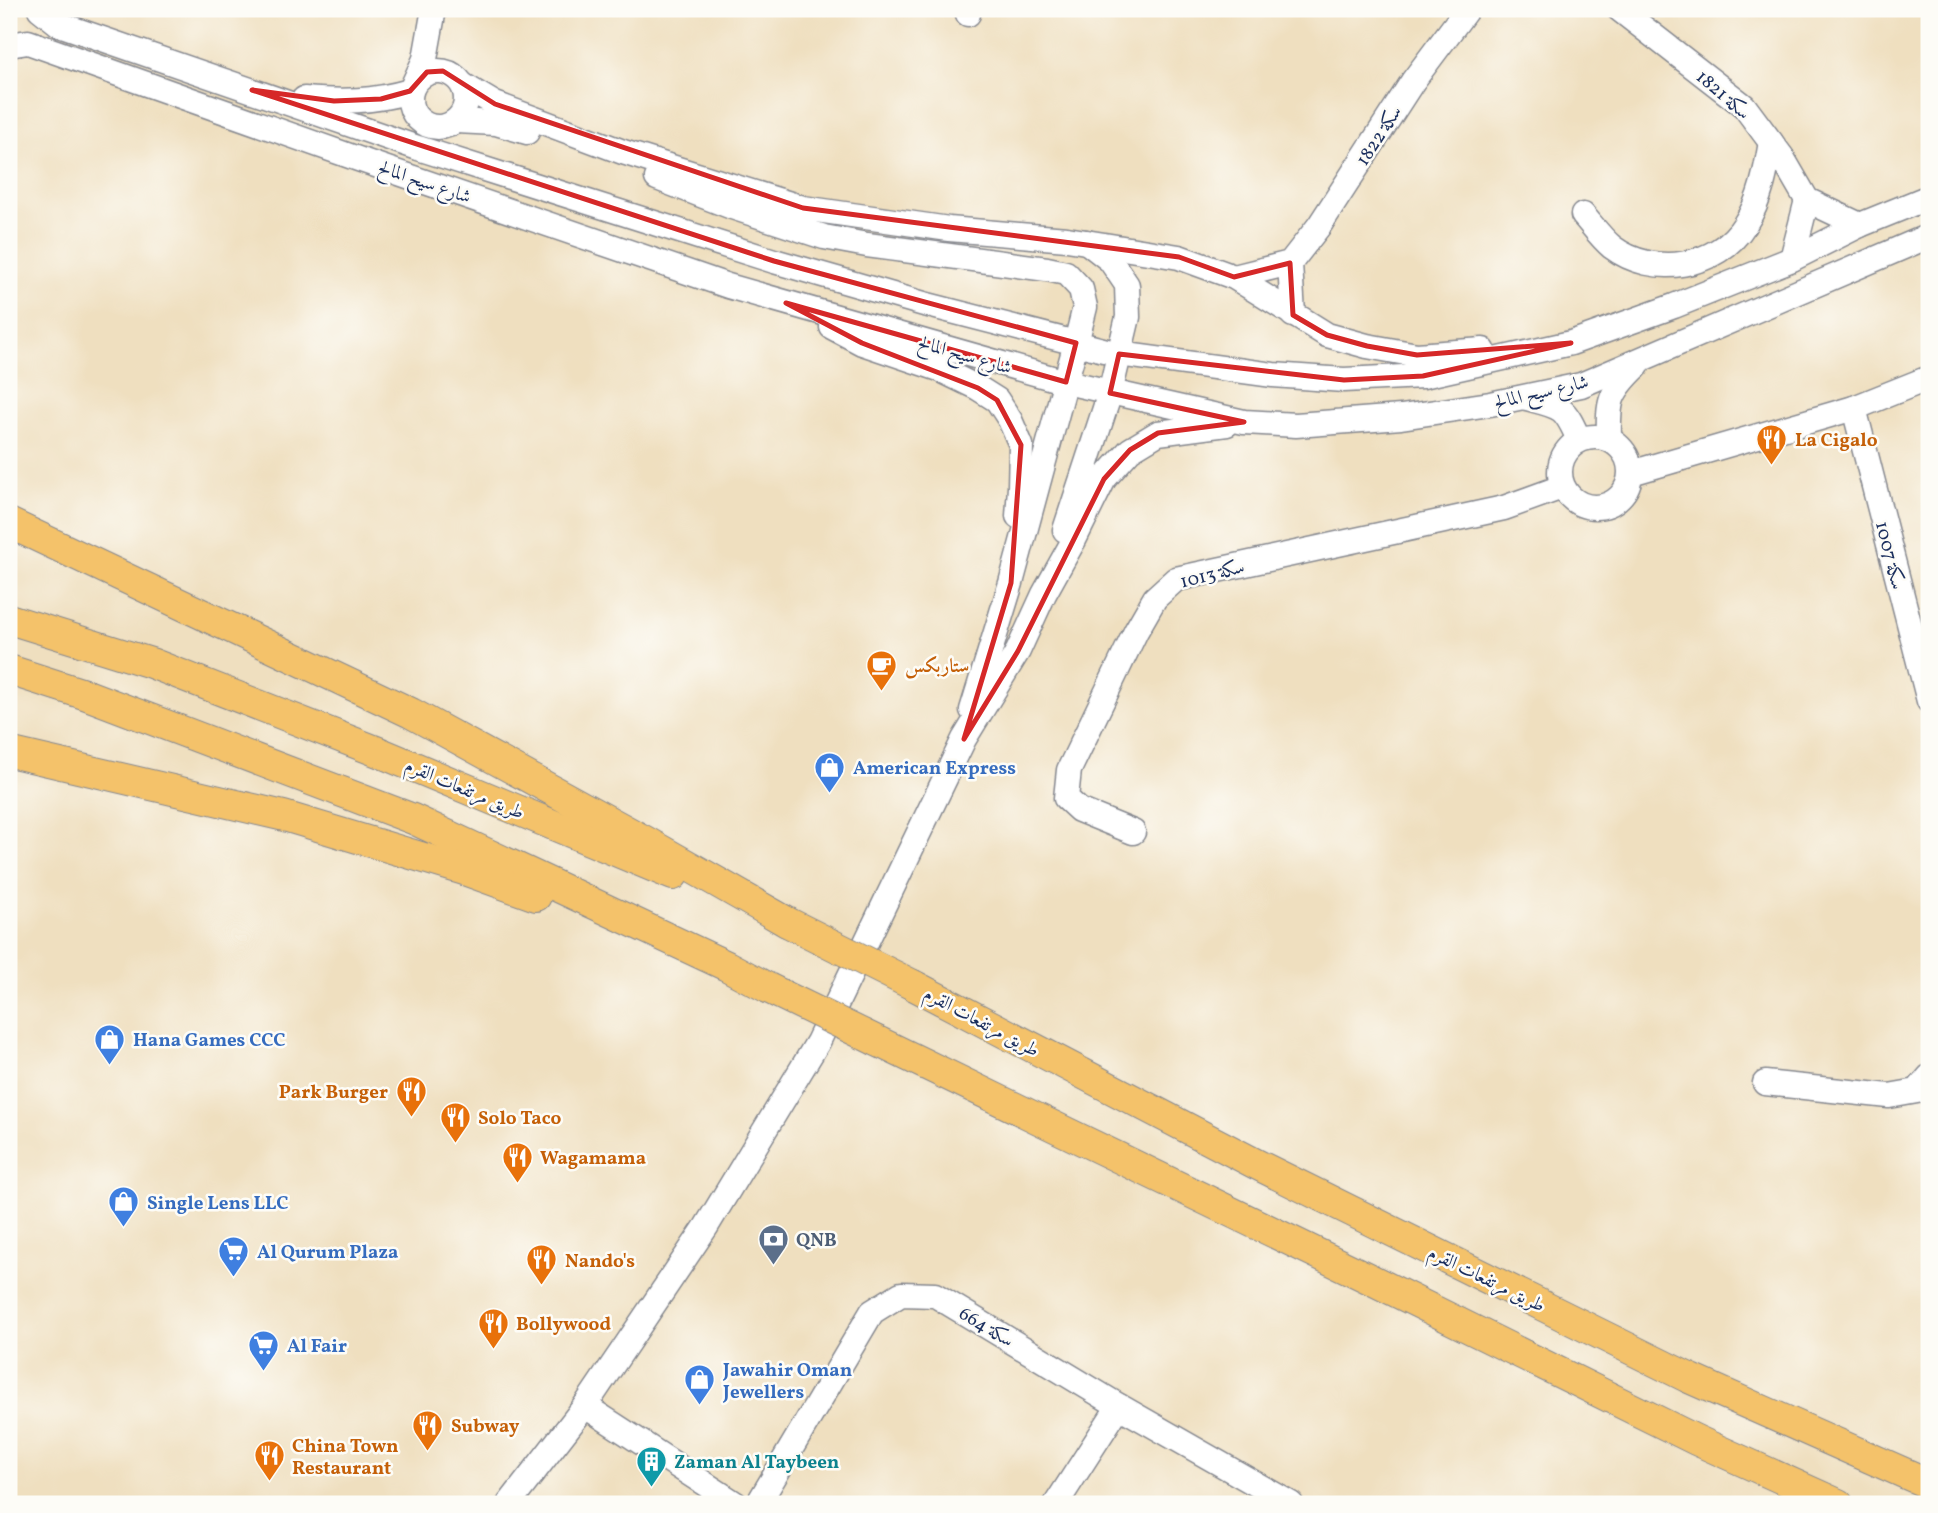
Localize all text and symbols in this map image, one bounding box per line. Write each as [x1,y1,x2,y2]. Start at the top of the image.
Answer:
street label: سكة 1821 [1690,65,1756,126]
street label: سكة 1822 [1350,101,1409,171]
street label: شارع سيح المالح [373,155,474,214]
street label: شارع سيح المالح [914,330,1014,385]
street label: شارع سيح المالح [1491,369,1592,419]
restaurant icon: La Cigalo [1755,422,1789,466]
place label: La Cigalo [1795,428,1878,454]
street label: سكة 1007 [1868,519,1910,592]
street label: سكة 1013 [1177,554,1248,596]
cafe icon: ستاربكس [865,648,899,692]
place label: ستاربكس [905,654,969,680]
shop icon: American Express [813,750,847,794]
street label: طريق مرتفعات القرم [400,753,528,829]
place label: American Express [853,756,1016,782]
street label: طريق مرتفعات القرم [918,981,1043,1066]
shop icon: Hana Games CCC [93,1022,127,1066]
place label: Hana Games CCC [133,1028,285,1054]
restaurant icon: Park Burger [394,1074,428,1118]
place label: Park Burger [279,1080,388,1106]
restaurant icon: Solo Taco [438,1100,472,1144]
place label: Solo Taco [478,1106,562,1132]
restaurant icon: Wagamama [500,1140,534,1184]
place label: Wagamama [540,1146,646,1172]
shop icon: Single Lens LLC [107,1185,141,1229]
place label: Single Lens LLC [147,1191,289,1217]
bank icon: QNB [756,1222,790,1266]
place label: QNB [796,1228,837,1254]
supermarket icon: Al Qurum Plaza [217,1234,251,1278]
place label: Al Qurum Plaza [257,1240,398,1266]
street label: طريق مرتفعات القرم [1422,1240,1549,1321]
restaurant icon: Nando's [525,1243,559,1287]
place label: Nando's [565,1249,635,1275]
street label: سكة 664 [954,1301,1018,1354]
restaurant icon: Bollywood [476,1306,510,1350]
place label: Bollywood [516,1312,611,1338]
supermarket icon: Al Fair [247,1328,281,1372]
place label: Al Fair [287,1334,347,1360]
place label: Jawahir Oman Jewellers [722,1358,852,1406]
shop icon: Jawahir Oman Jewellers [683,1363,717,1407]
restaurant icon: Subway [411,1408,445,1452]
place label: Subway [451,1414,520,1440]
place label: China Town Restaurant [292,1434,399,1482]
restaurant icon: China Town Restaurant [252,1439,286,1483]
building icon: Zaman Al Taybeen [634,1444,668,1488]
place label: Zaman Al Taybeen [674,1450,839,1476]

